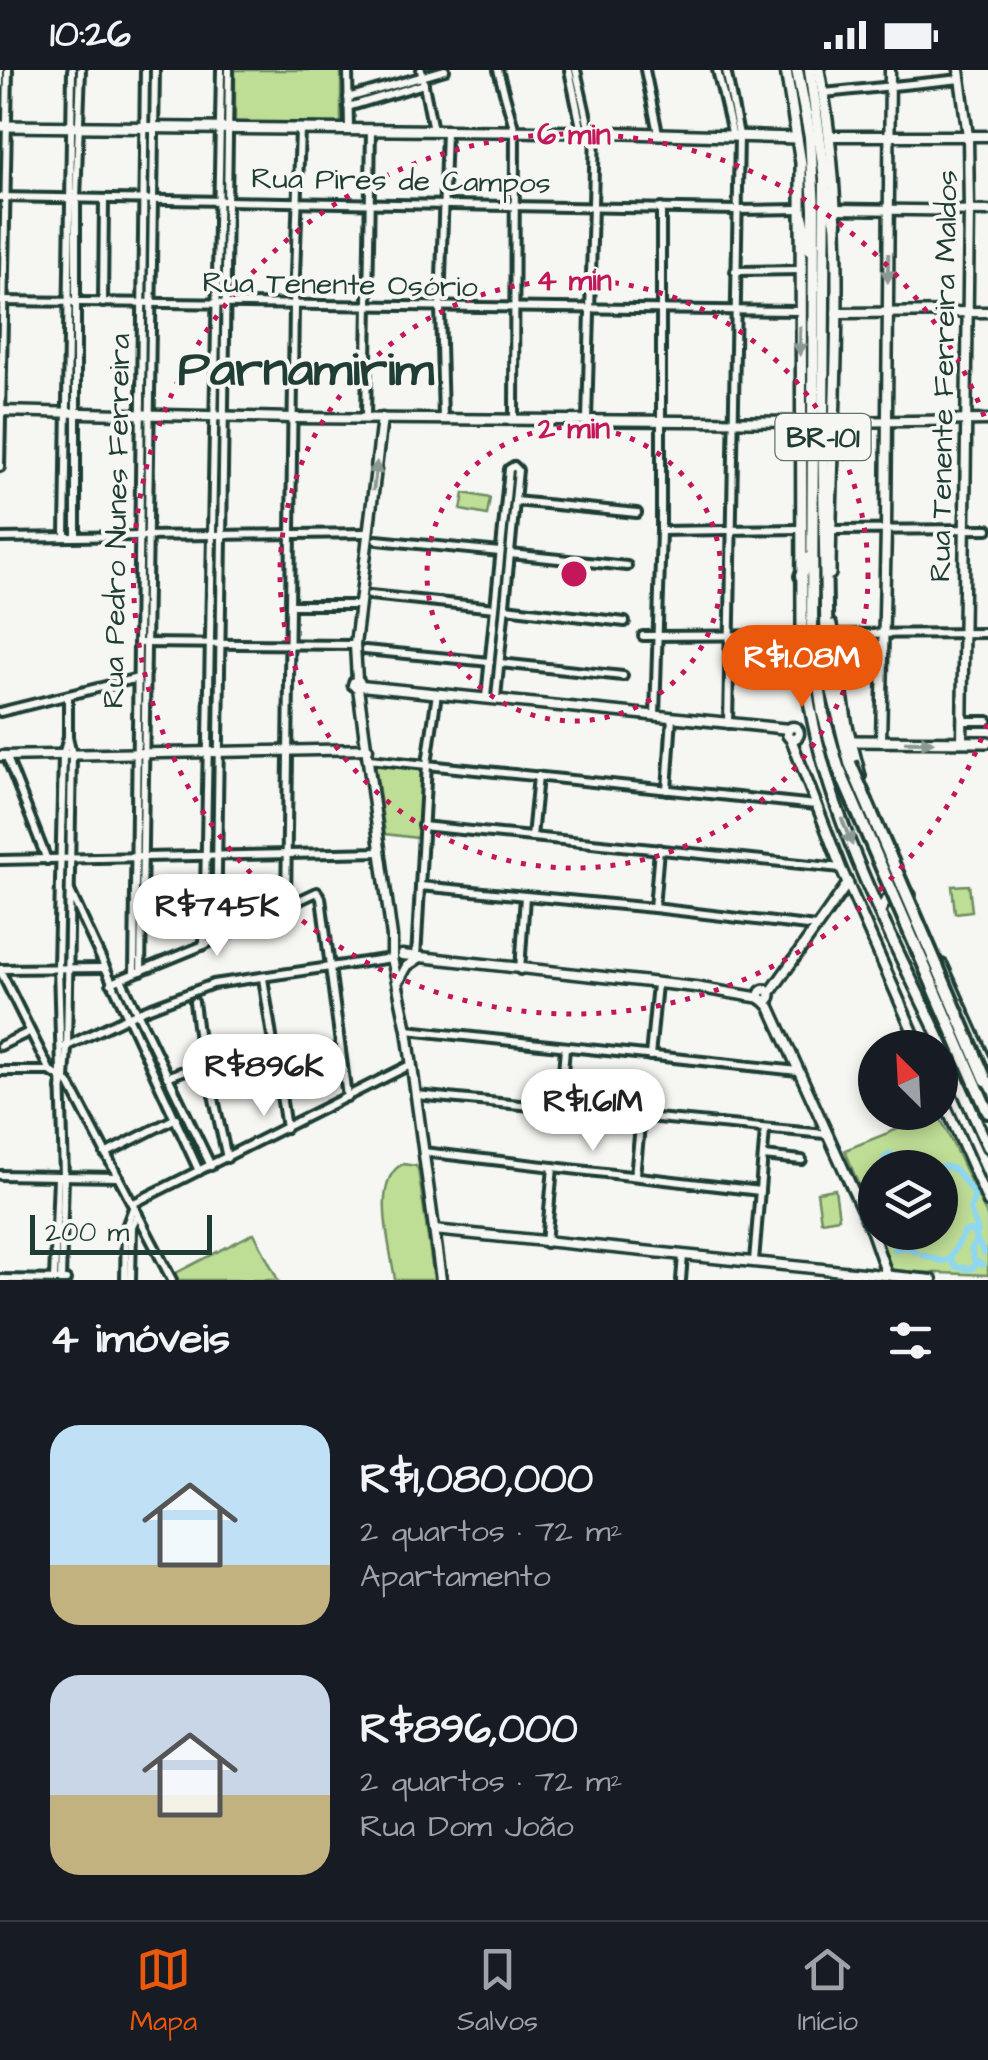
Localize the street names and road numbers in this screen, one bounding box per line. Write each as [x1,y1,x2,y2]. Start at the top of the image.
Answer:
street label: Rua Pires de Campos [251,157,551,205]
street label: Rua Tenente Ferreira Maldos [919,170,969,582]
street label: Rua Tenente Osório [202,262,478,308]
street label: Rua Pedro Nunes Ferreira [93,333,141,709]
road number: BR-101 [776,414,870,460]

